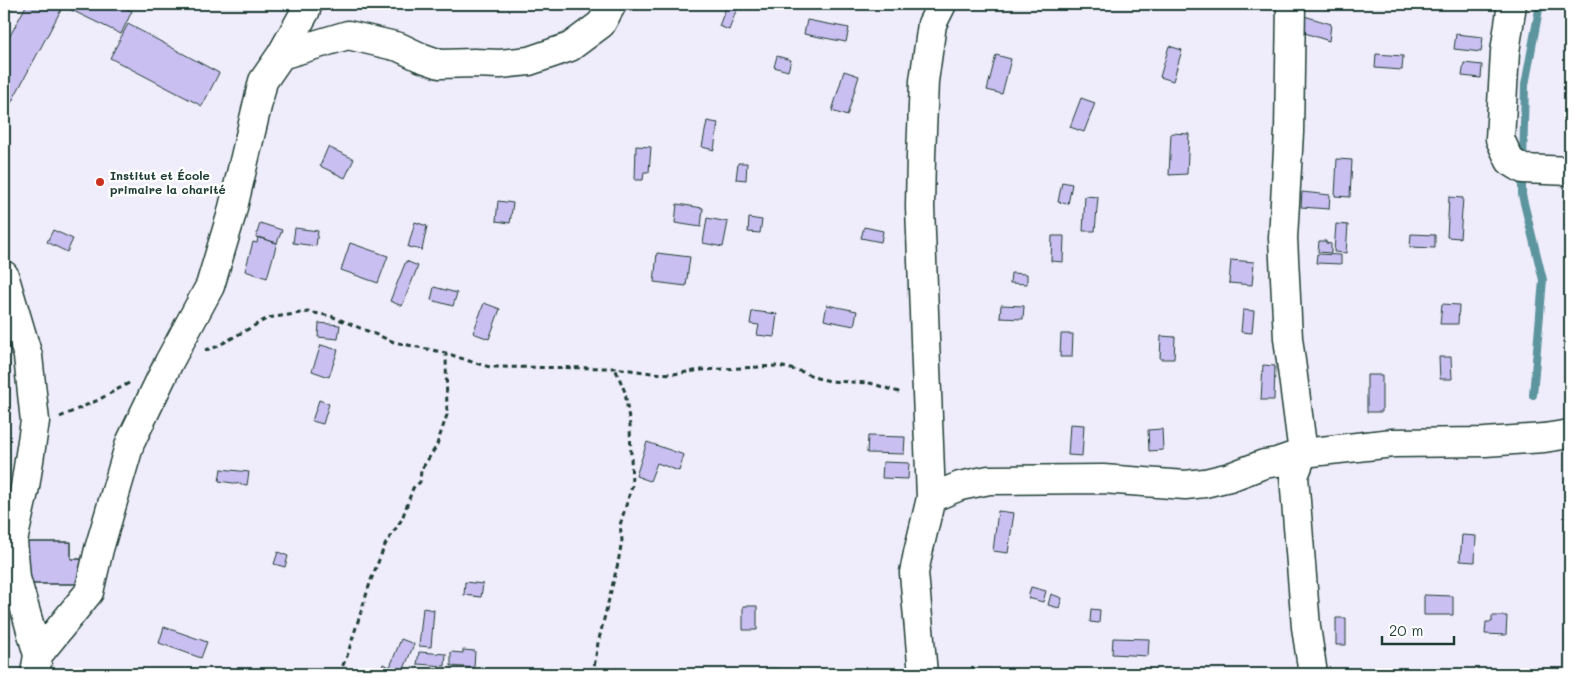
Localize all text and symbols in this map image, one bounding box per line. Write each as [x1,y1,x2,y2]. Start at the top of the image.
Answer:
place label: Institut et École primaire la charité [110,167,226,197]
marker: Institut et École primaire la charité [94,176,106,188]
scale bar [1382,613,1454,645]
text: 20 m [1389,620,1423,640]

